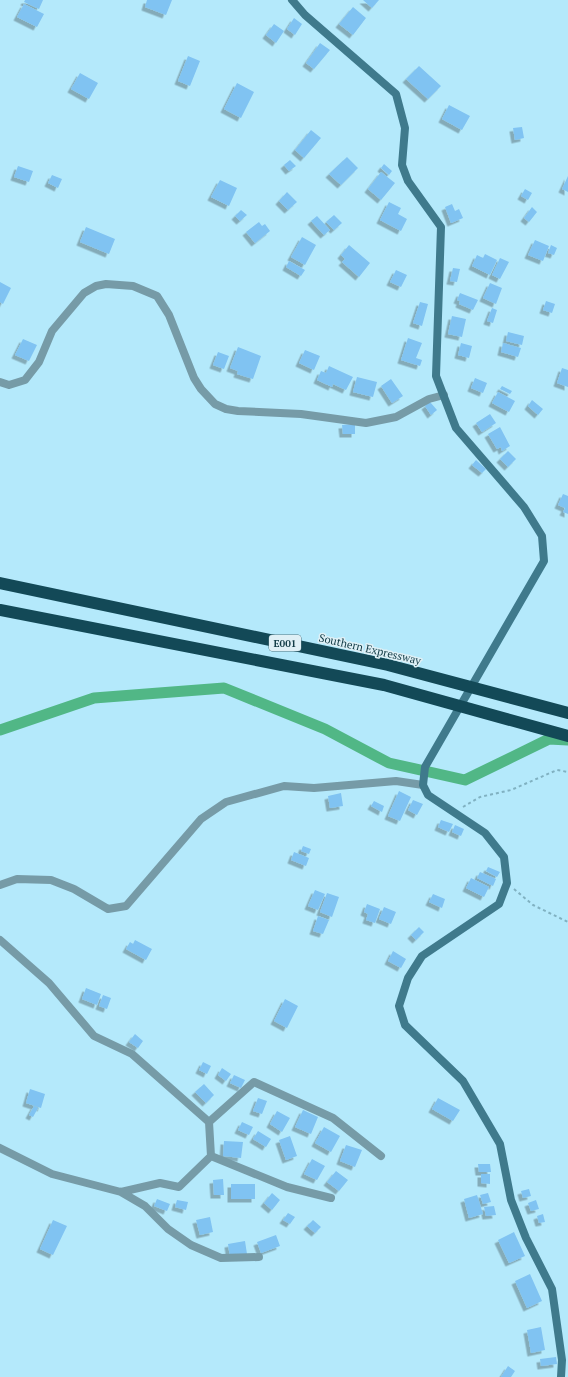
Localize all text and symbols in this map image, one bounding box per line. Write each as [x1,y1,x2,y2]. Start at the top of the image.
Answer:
street label: Southern Expressway [317,630,423,668]
road number: E001 [269,635,301,651]

